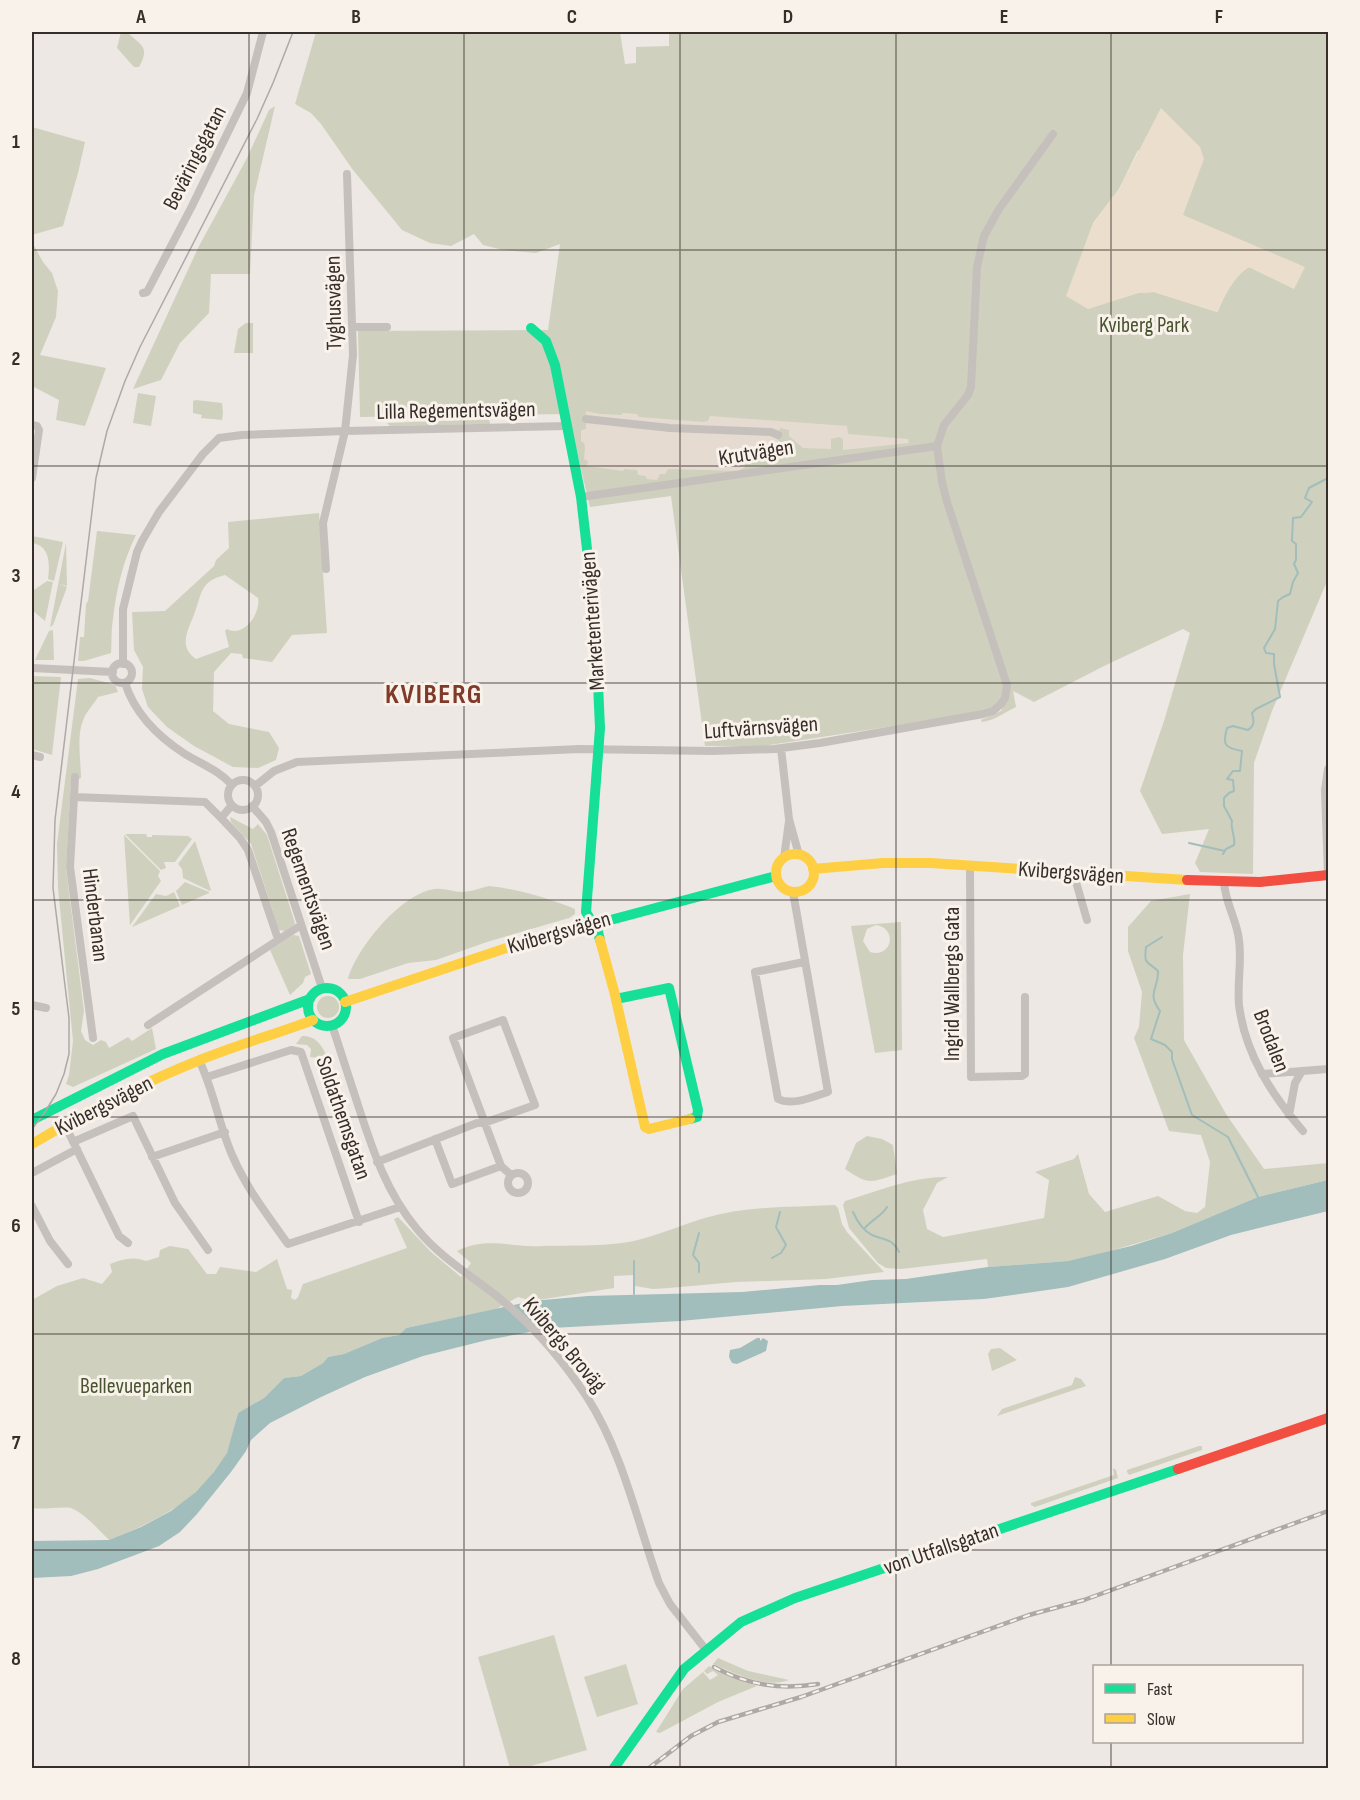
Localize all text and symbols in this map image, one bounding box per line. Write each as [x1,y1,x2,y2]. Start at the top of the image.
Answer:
text: A [135,5,146,29]
text: B [351,5,361,29]
text: C [567,5,577,29]
text: D [783,5,793,29]
text: E [1000,5,1008,29]
text: F [1215,5,1223,29]
street label: Beväringsgatan [157,102,233,214]
text: 1 [12,130,20,154]
street label: Tyghusvägen [320,255,348,351]
park label: Kviberg Park [1099,312,1190,339]
text: 2 [12,347,20,371]
street label: Lilla Regementsvägen [376,396,536,426]
street label: Krutvägen [717,434,795,472]
street label: Marketenterivägen [575,551,611,691]
text: 3 [12,564,21,588]
district label: KVIBERG [385,678,483,711]
street label: Luftvärnsvägen [703,711,819,745]
text: 4 [11,780,21,804]
street label: Regementsvägen [275,825,341,953]
street label: Kvibergsvägen [1017,856,1125,890]
street label: Hinderbanan [76,867,114,963]
street label: Kvibergsvägen [504,905,614,961]
street label: Ingrid Wallbergs Gata [939,907,966,1061]
text: 5 [12,997,21,1021]
street label: Brodalen [1247,1006,1295,1076]
street label: Soldathemsgatan [309,1053,377,1183]
street label: Kvibergsvägen [51,1070,157,1142]
text: 6 [11,1214,21,1238]
street label: Kvibergs Broväg [516,1292,612,1398]
park label: Bellevueparken [80,1373,192,1400]
text: 7 [12,1431,21,1455]
street label: von Utfallsgatan [880,1517,1002,1581]
text: 8 [11,1647,21,1671]
legend [1093,1665,1303,1743]
text: Fast [1147,1679,1173,1700]
text: Slow [1147,1709,1176,1730]

